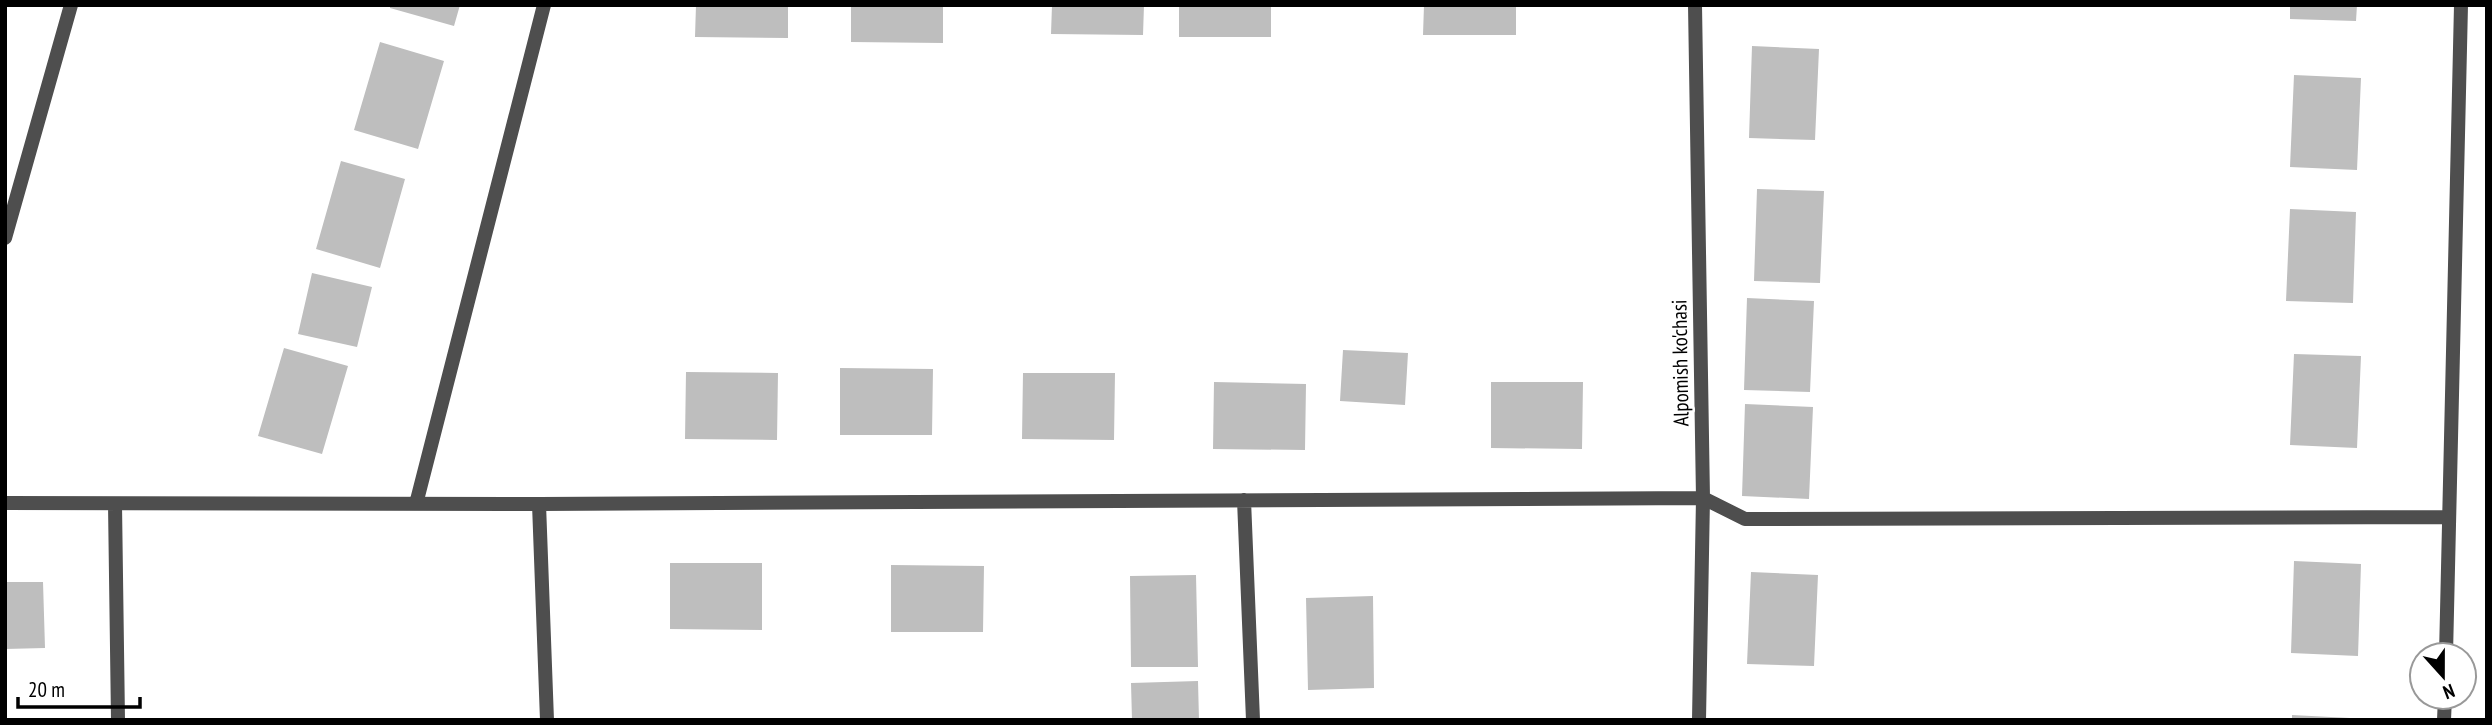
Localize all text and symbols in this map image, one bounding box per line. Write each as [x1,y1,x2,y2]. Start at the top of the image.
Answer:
street label: Alpomish ko'chasi [1665,299,1695,427]
north arrow [2408,641,2478,711]
scale bar [18,666,140,710]
text: 20 m [28,676,65,703]
text: N [2440,679,2458,705]

